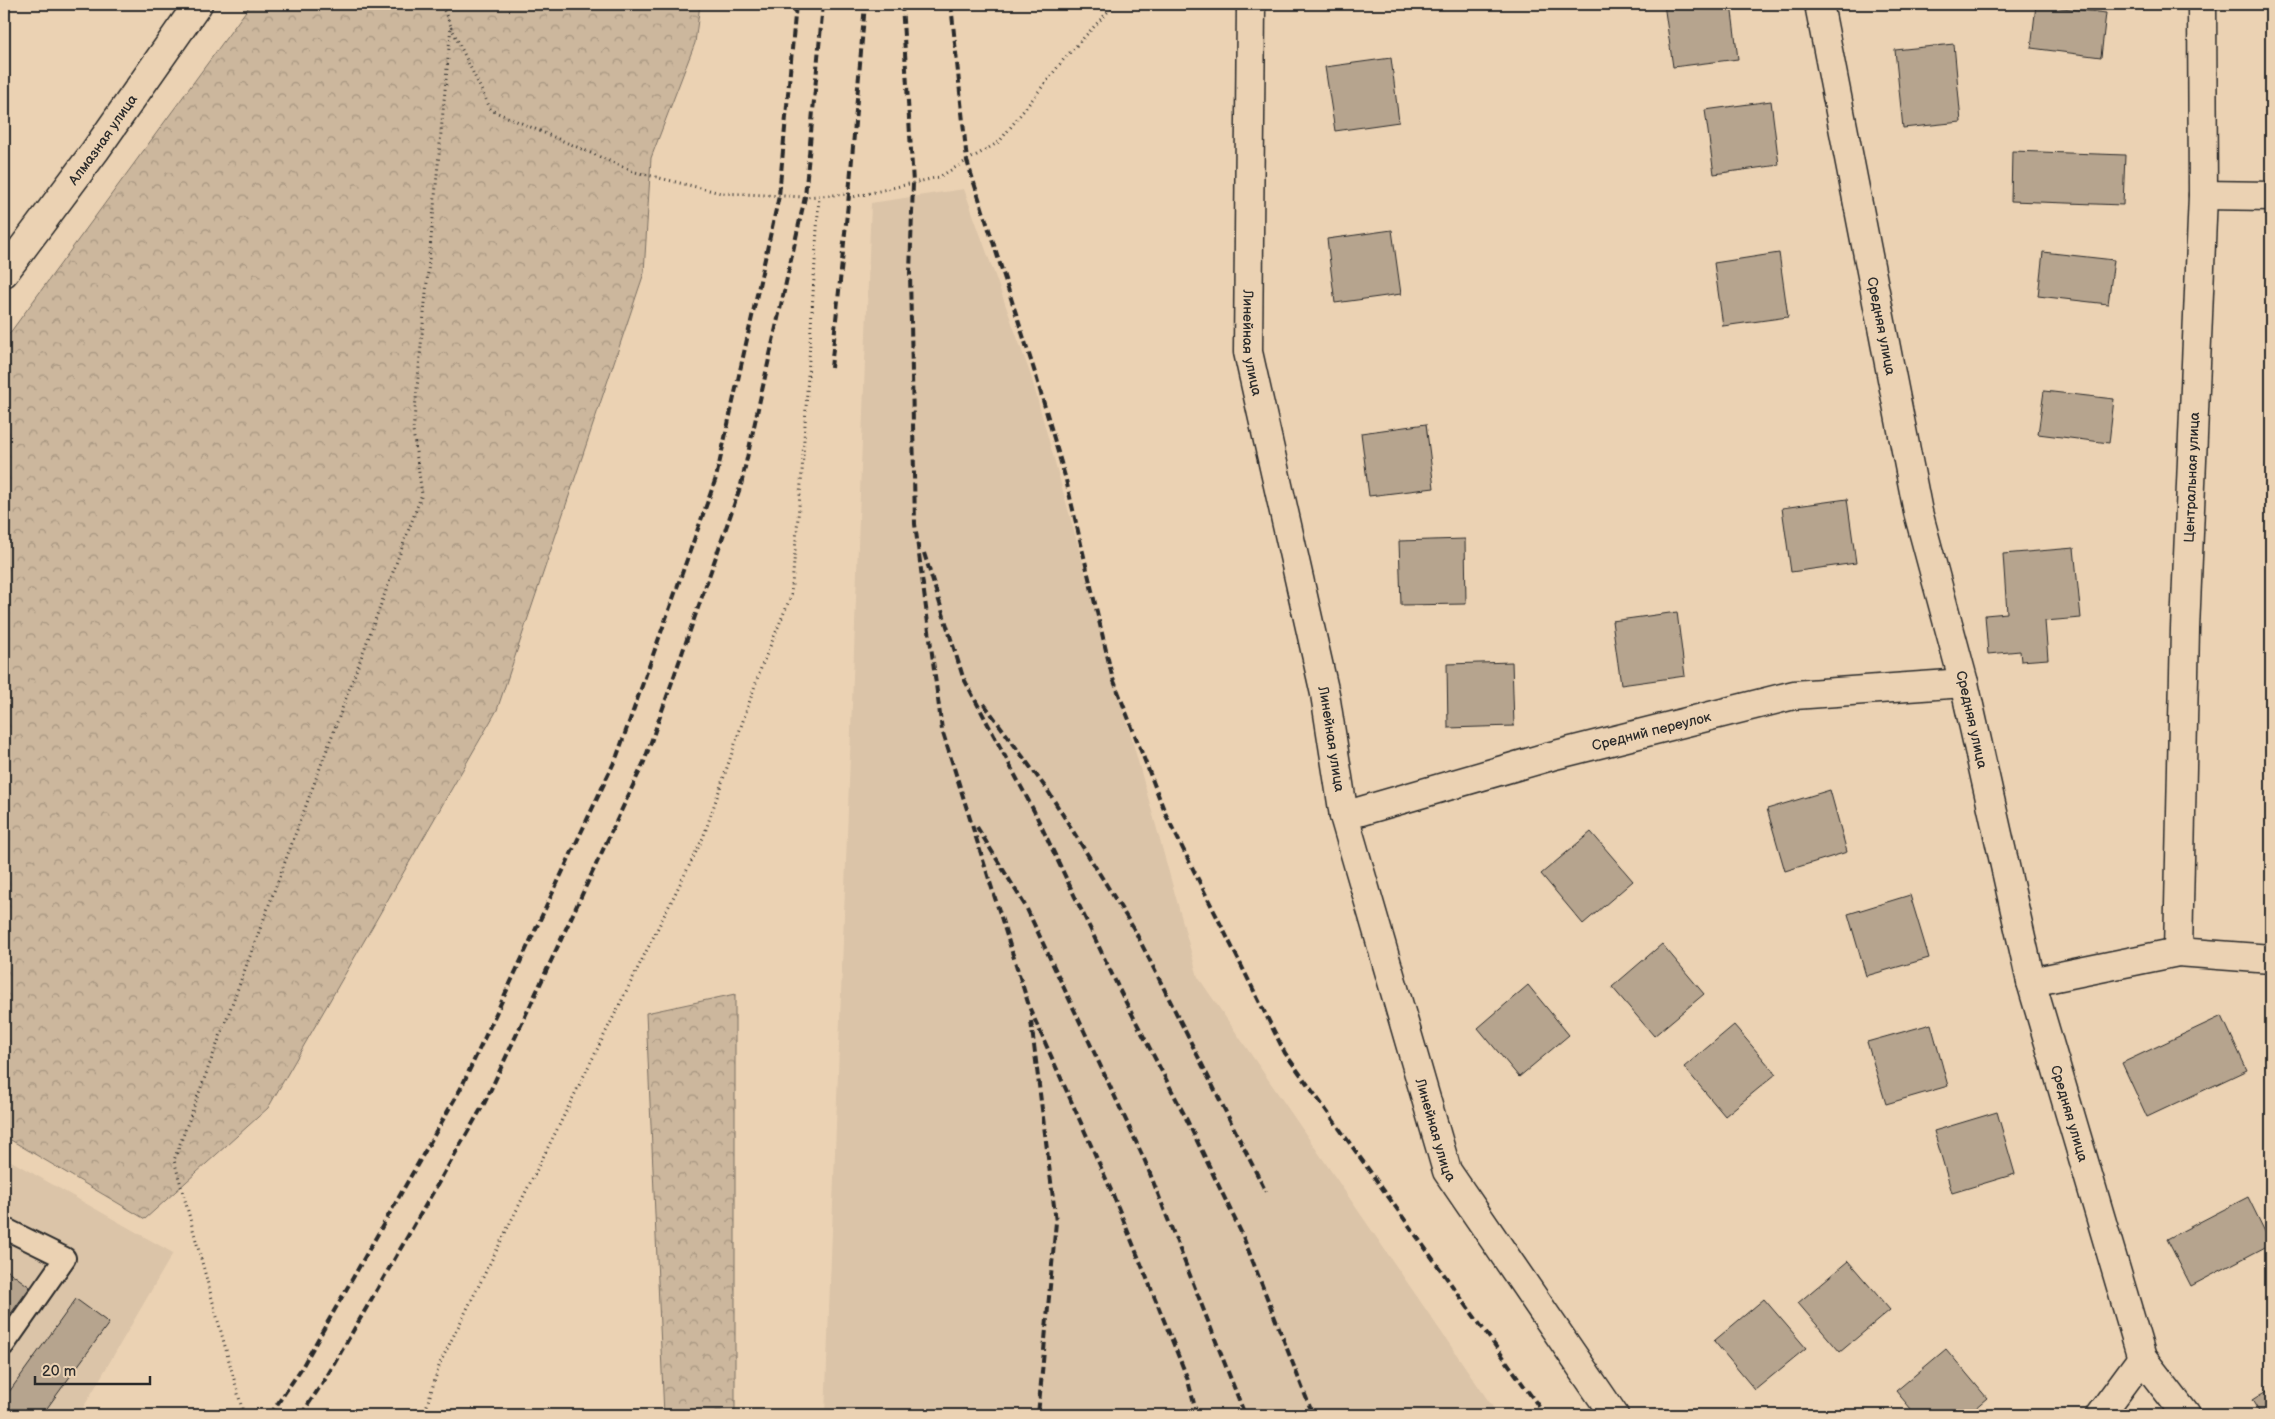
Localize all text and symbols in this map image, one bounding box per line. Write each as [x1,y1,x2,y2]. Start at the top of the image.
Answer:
street label: Алмазная улица [64,91,141,189]
street label: Средняя улица [1863,275,1899,377]
street label: Линейная улица [1239,288,1266,398]
street label: Центральная улица [2181,411,2203,543]
street label: Средняя улица [1952,669,1991,771]
street label: Линейная улица [1314,683,1348,794]
street label: Средний переулок [1590,708,1713,754]
street label: Средняя улица [2047,1063,2092,1164]
street label: Линейная улица [1411,1075,1460,1186]
scale bar [35,1354,150,1386]
text: 20 m [42,1362,76,1381]

